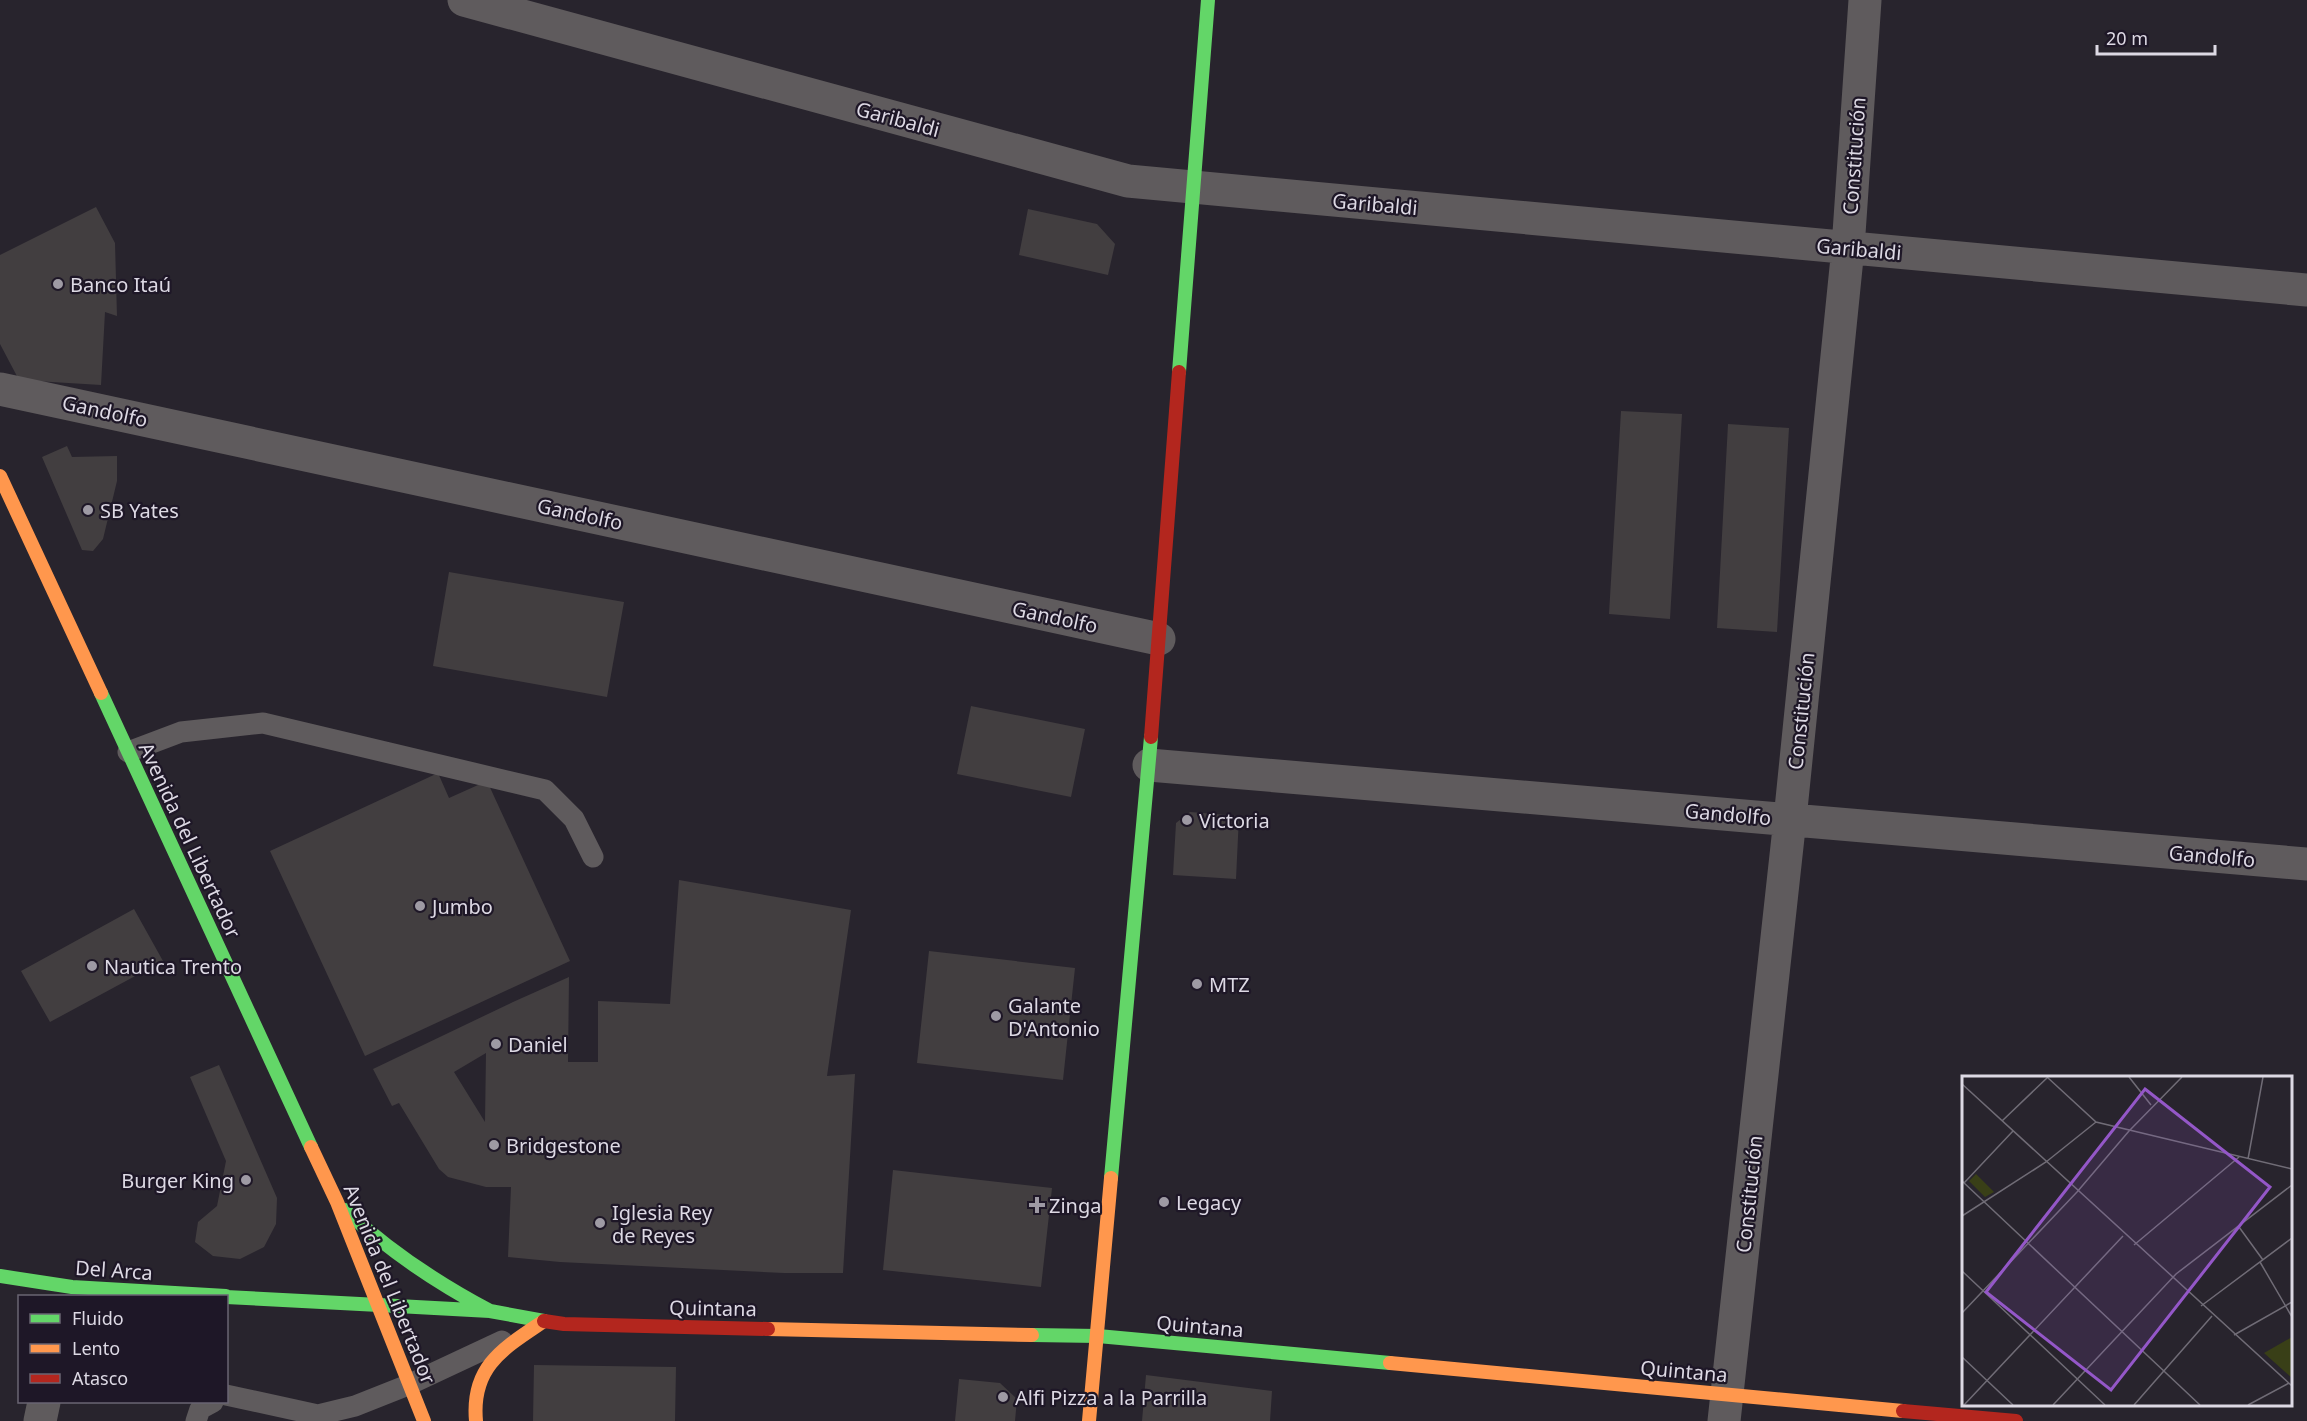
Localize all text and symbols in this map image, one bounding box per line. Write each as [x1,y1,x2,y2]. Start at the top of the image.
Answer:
scale bar [2097,18,2216,56]
text: 20 m [2106,26,2148,50]
street label: Garibaldi [853,95,943,143]
street label: Constitución [1836,96,1872,216]
street label: Garibaldi [1331,187,1419,221]
street label: Garibaldi [1815,232,1903,266]
place label: Banco Itaú [70,271,171,298]
marker: Banco Itaú [51,277,65,291]
street label: Gandolfo [60,389,150,433]
street label: Gandolfo [535,492,625,536]
place label: SB Yates [100,497,179,524]
marker: SB Yates [81,503,95,517]
street label: Gandolfo [1010,595,1100,639]
street label: Constitución [1781,651,1821,771]
street label: Avenida del Libertador [133,738,247,942]
street label: Gandolfo [1684,797,1772,831]
place label: Victoria [1199,807,1270,834]
marker: Victoria [1180,813,1194,827]
street label: Gandolfo [2168,839,2256,873]
place label: Jumbo [430,893,493,920]
marker: Jumbo [413,899,427,913]
place label: Nautica Trento [104,953,242,980]
marker: Nautica Trento [85,959,99,973]
place label: MTZ [1209,971,1250,998]
marker: MTZ [1190,977,1204,991]
place label: Galante D'Antonio [1008,992,1100,1042]
marker: Galante D'Antonio [989,1009,1003,1023]
place label: Daniel [508,1031,568,1058]
marker: Daniel [489,1037,503,1051]
inset map [1962,1076,2292,1406]
place label: Bridgestone [506,1132,621,1159]
street label: Constitución [1729,1134,1769,1254]
marker: Bridgestone [487,1138,501,1152]
place label: Burger King [121,1167,234,1194]
marker: Burger King [239,1173,253,1187]
street label: Avenida del Libertador [338,1180,442,1388]
place label: Legacy [1176,1189,1242,1216]
place label: Zinga [1049,1192,1101,1219]
marker: Legacy [1157,1195,1171,1209]
marker: Zinga [1030,1198,1044,1212]
place label: Iglesia Rey de Reyes [612,1199,713,1249]
marker: Iglesia Rey de Reyes [593,1216,607,1230]
street label: Del Arca [74,1254,154,1286]
street label: Quintana [669,1294,757,1322]
legend [18,1295,228,1403]
text: Fluido [72,1306,124,1330]
street label: Quintana [1155,1309,1245,1343]
text: Lento [72,1336,120,1360]
street label: Quintana [1639,1354,1729,1388]
text: Atasco [72,1366,128,1390]
place label: Alfi Pizza a la Parrilla [1015,1384,1207,1411]
marker: Alfi Pizza a la Parrilla [996,1390,1010,1404]

